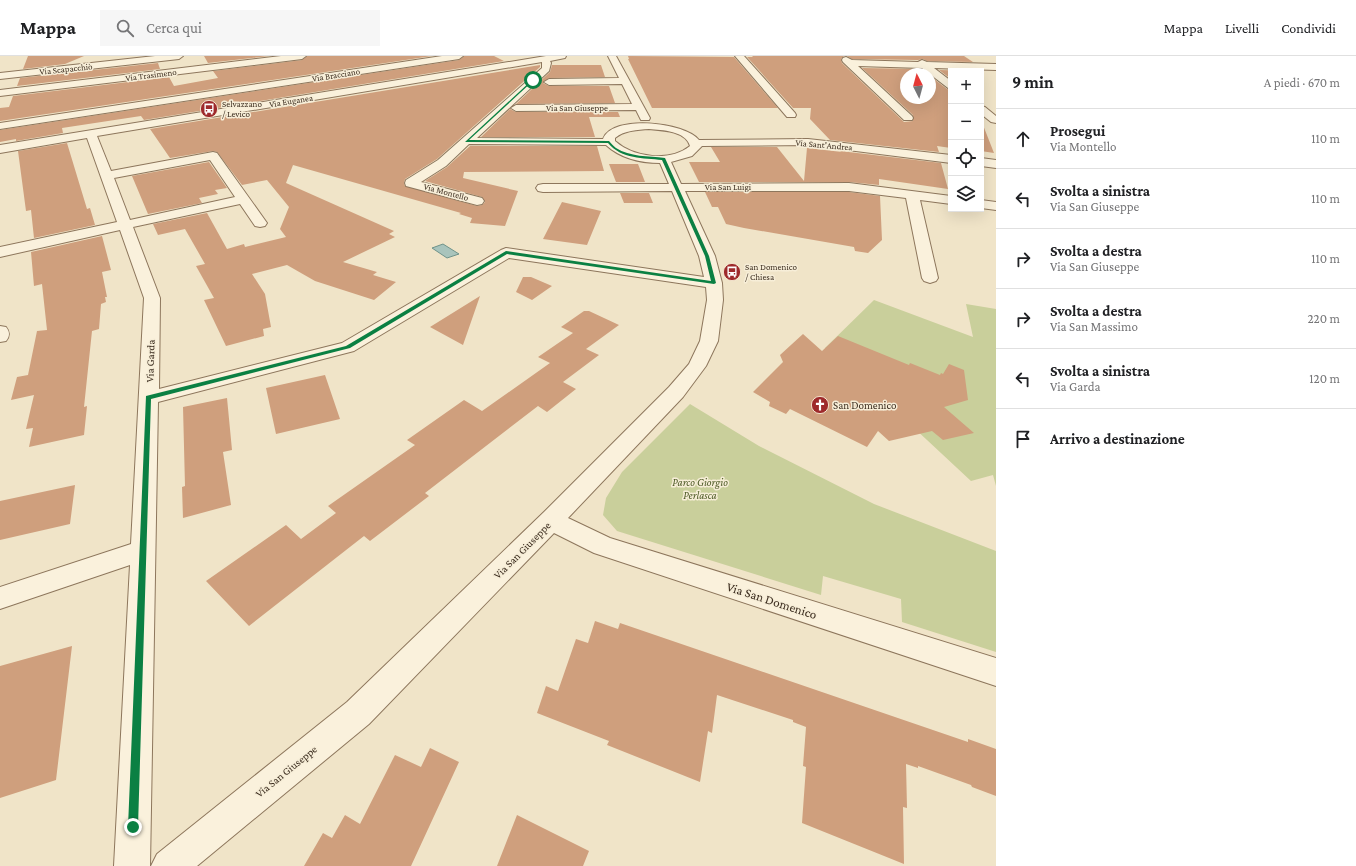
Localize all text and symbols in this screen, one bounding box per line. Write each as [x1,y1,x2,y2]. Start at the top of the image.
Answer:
search box [100,10,380,46]
text: Mappa [20,17,76,38]
icon: search [114,17,136,39]
text: Cerca qui [146,20,202,36]
text: Mappa [1164,20,1203,36]
text: Livelli [1225,20,1259,36]
text: Condividi [1281,20,1336,36]
street label: Via Scapacchiò [39,61,94,77]
street label: Via Bracciano [311,66,361,84]
street label: Via Trasimeno [125,67,178,83]
north arrow [900,68,936,104]
map controls [948,68,984,212]
button: + [948,68,984,104]
route start [524,71,542,89]
text: 9 min [1012,73,1054,92]
text: A piedi · 670 m [1264,75,1340,90]
street label: Via Euganea [268,93,314,109]
bus stop icon: Selvazzano / Levico [199,99,219,119]
place label: Selvazzano / Levico [222,99,262,119]
street label: Via San Giuseppe [546,103,608,113]
button: − [948,104,984,140]
text: Prosegui [1050,123,1105,139]
icon: ahead [1012,128,1034,150]
text: 110 m [1311,131,1340,146]
street label: Via Sant'Andrea [795,138,853,152]
text: Via Montello [1050,139,1117,154]
button: locate [948,140,984,176]
button: layers [948,176,984,212]
street label: Via Montello [422,181,470,203]
street label: Via San Luigi [705,182,752,192]
text: Svolta a sinistra [1050,183,1150,199]
icon: left [1012,188,1034,210]
text: 110 m [1311,191,1340,206]
text: Via San Giuseppe [1050,199,1139,214]
text: Svolta a destra [1050,243,1142,259]
icon: right [1012,248,1034,270]
text: 110 m [1311,251,1340,266]
text: Via San Giuseppe [1050,259,1139,274]
bus stop icon: San Domenico / Chiesa [722,262,742,282]
place label: San Domenico / Chiesa [745,262,797,282]
text: Svolta a destra [1050,303,1142,319]
icon: right [1012,308,1034,330]
text: 220 m [1307,311,1340,326]
text: Via San Massimo [1050,319,1138,334]
street label: Via Garda [143,339,157,383]
text: Svolta a sinistra [1050,363,1150,379]
icon: left [1012,368,1034,390]
text: 120 m [1309,371,1340,386]
text: Via Garda [1050,379,1101,394]
church icon: San Domenico [810,395,830,415]
place label: San Domenico [833,399,897,411]
icon: arrive [1012,428,1034,450]
text: Arrivo a destinazione [1050,431,1185,447]
park label: Parco Giorgio Perlasca [672,476,728,501]
street label: Via San Giuseppe [491,519,554,582]
street label: Via San Domenico [725,579,819,622]
street label: Via San Giuseppe [253,742,320,800]
route end [124,818,142,836]

